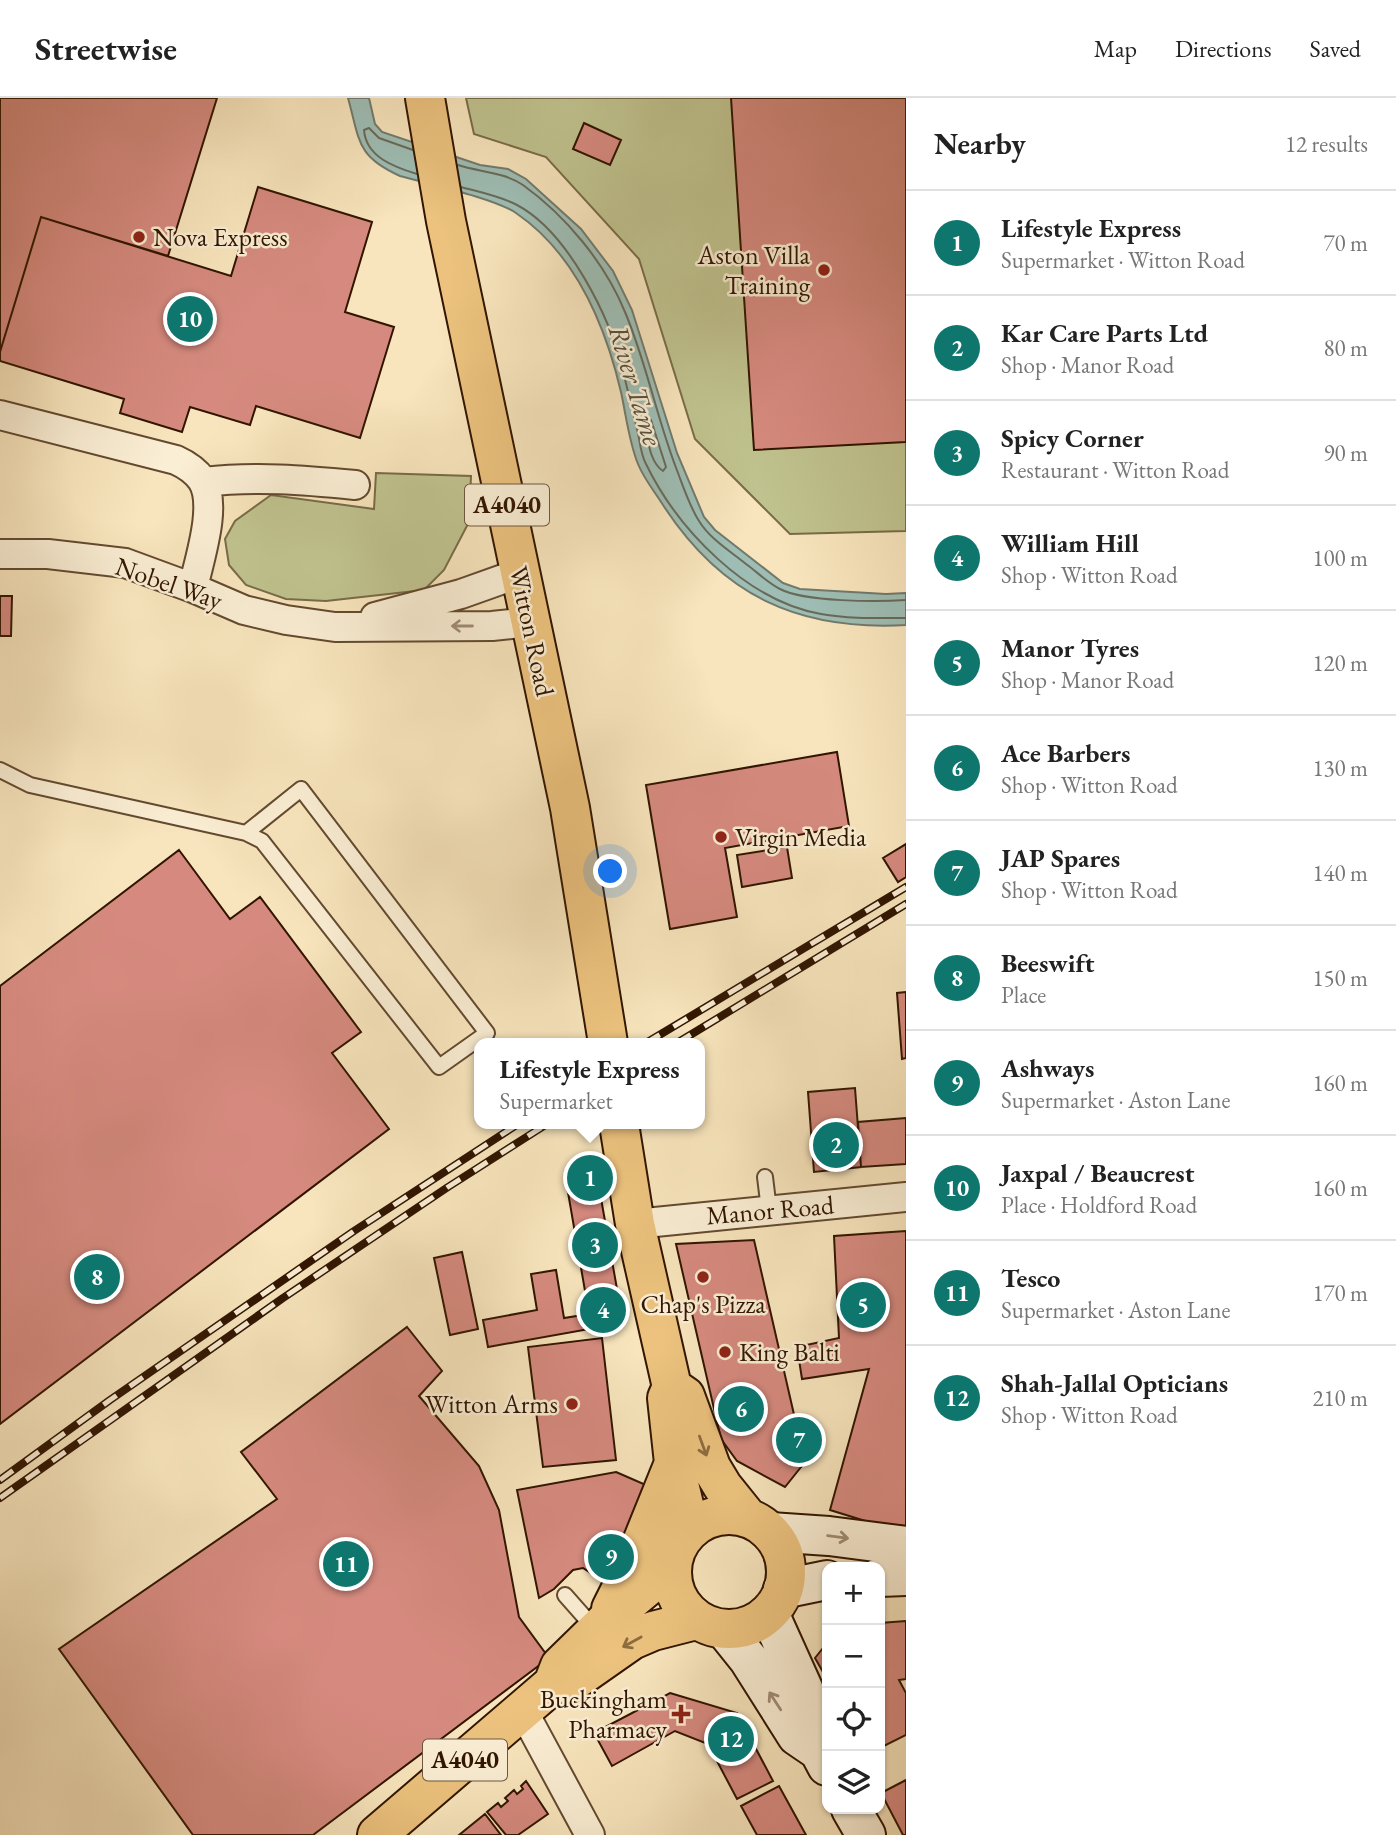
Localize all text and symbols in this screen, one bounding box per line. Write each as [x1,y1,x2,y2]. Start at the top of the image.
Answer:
text: Streetwise [35,27,177,70]
text: Map [1094,33,1137,64]
text: Directions [1175,33,1272,64]
text: Saved [1310,33,1361,64]
text: Nearby [934,124,1026,163]
text: 12 results [1285,129,1368,159]
text: Lifestyle Express [1001,211,1181,245]
place label: Nova Express [153,220,288,254]
text: 1 [951,228,963,258]
text: 70 m [1323,228,1368,258]
marker: Nova Express [131,229,147,245]
place label: Aston Villa Training [696,238,811,302]
text: Supermarket · Witton Road [1001,245,1245,275]
marker: Aston Villa Training [816,262,832,278]
pin: 10 [167,293,213,345]
text: Kar Care Parts Ltd [1001,316,1208,350]
water label: River Tame [601,320,672,450]
text: 2 [951,333,963,363]
text: 80 m [1323,333,1368,363]
text: Shop · Manor Road [1001,350,1174,380]
text: Spicy Corner [1001,421,1144,455]
text: 3 [951,438,963,468]
text: 90 m [1323,438,1368,468]
text: Restaurant · Witton Road [1001,455,1229,485]
road number: A4040 [465,484,549,526]
text: William Hill [1001,526,1139,560]
text: 4 [951,543,963,573]
text: 100 m [1312,543,1368,573]
street label: Nobel Way [111,549,228,617]
text: Shop · Witton Road [1001,560,1178,590]
street label: Witton Road [502,563,563,700]
one-way arrow [451,619,474,633]
text: Manor Tyres [1001,631,1139,665]
text: 5 [951,648,963,678]
text: 120 m [1312,648,1368,678]
text: Shop · Manor Road [1001,665,1174,695]
text: Ace Barbers [1001,736,1130,770]
text: 6 [951,753,963,783]
text: 130 m [1312,753,1368,783]
text: Shop · Witton Road [1001,770,1178,800]
place label: Virgin Media [735,820,867,854]
marker: Virgin Media [713,829,729,845]
text: JAP Spares [1001,841,1120,875]
your location [593,854,627,888]
text: 7 [951,858,963,888]
text: 140 m [1312,858,1368,888]
text: Shop · Witton Road [1001,875,1178,905]
text: Beeswift [1001,946,1095,980]
text: 8 [951,963,963,993]
text: 150 m [1312,963,1368,993]
text: Place [1001,980,1046,1010]
popup [474,1038,705,1129]
text: Ashways [1001,1051,1094,1085]
text: Lifestyle Express [499,1052,680,1086]
text: 9 [951,1068,963,1098]
text: 160 m [1312,1068,1368,1098]
text: Supermarket · Aston Lane [1001,1085,1230,1115]
text: Supermarket [499,1086,613,1116]
pin: 2 [813,1119,859,1171]
pin: 1 [567,1152,613,1204]
text: Jaxpal / Beaucrest [1001,1156,1194,1190]
text: 10 [945,1173,969,1203]
text: 160 m [1312,1173,1368,1203]
street label: Manor Road [705,1187,836,1233]
text: Place · Holdford Road [1001,1190,1197,1220]
pin: 3 [572,1219,618,1271]
pin: 8 [74,1251,120,1303]
text: Tesco [1001,1261,1060,1295]
marker: Chap's Pizza [695,1269,711,1285]
text: 11 [945,1278,969,1308]
text: 170 m [1312,1278,1368,1308]
pin: 5 [840,1279,886,1331]
pin: 4 [580,1284,626,1336]
place label: Chap's Pizza [640,1287,766,1321]
text: Supermarket · Aston Lane [1001,1295,1230,1325]
place label: King Balti [739,1335,840,1369]
marker: King Balti [717,1344,733,1360]
text: Shah-Jallal Opticians [1001,1366,1228,1400]
pin: 6 [718,1383,764,1435]
text: 12 [945,1383,969,1413]
text: 210 m [1312,1383,1368,1413]
place label: Witton Arms [425,1387,558,1421]
marker: Witton Arms [564,1396,580,1412]
text: Shop · Witton Road [1001,1400,1178,1430]
pin: 7 [776,1414,822,1466]
one-way arrow [698,1434,710,1456]
pin: 9 [588,1531,634,1583]
one-way arrow [826,1531,848,1544]
pin: 11 [323,1538,369,1590]
map controls [822,1562,885,1814]
button: + [822,1562,885,1625]
button: − [822,1625,885,1688]
one-way arrow [622,1636,643,1649]
place label: Buckingham Pharmacy [540,1682,668,1746]
button: locate [822,1688,885,1751]
one-way arrow [768,1692,783,1711]
marker: Buckingham Pharmacy [673,1706,689,1722]
pin: 12 [708,1713,754,1765]
road number: A4040 [423,1740,507,1780]
button: layers [822,1751,885,1814]

